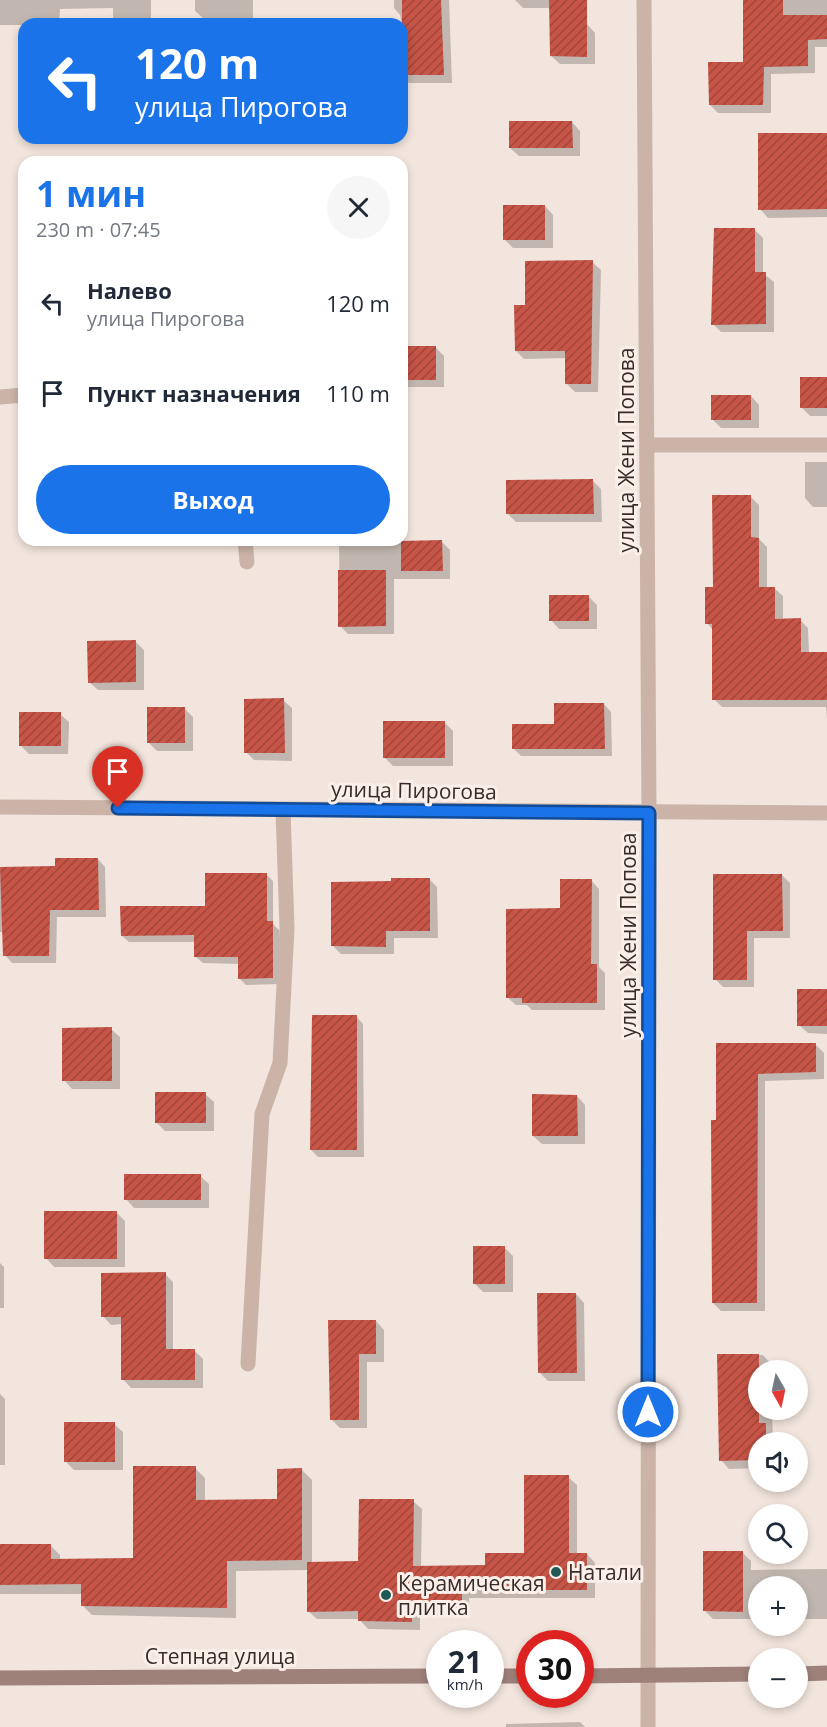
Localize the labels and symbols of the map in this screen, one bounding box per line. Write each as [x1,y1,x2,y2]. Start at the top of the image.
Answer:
street label: улица Жени Попова [612,347,640,553]
pin [92,746,143,808]
street label: улица Пирогова [331,775,497,805]
street label: улица Жени Попова [614,832,642,1038]
north arrow [748,1360,808,1420]
position arrow [616,1380,680,1444]
place label: Натали [568,1558,642,1586]
marker: Натали [549,1565,563,1579]
place label: Керамическая плитка [398,1569,545,1621]
marker: Керамическая плитка [379,1588,393,1602]
speed limit sign: 30 [516,1630,594,1708]
street label: Степная улица [145,1642,295,1670]

